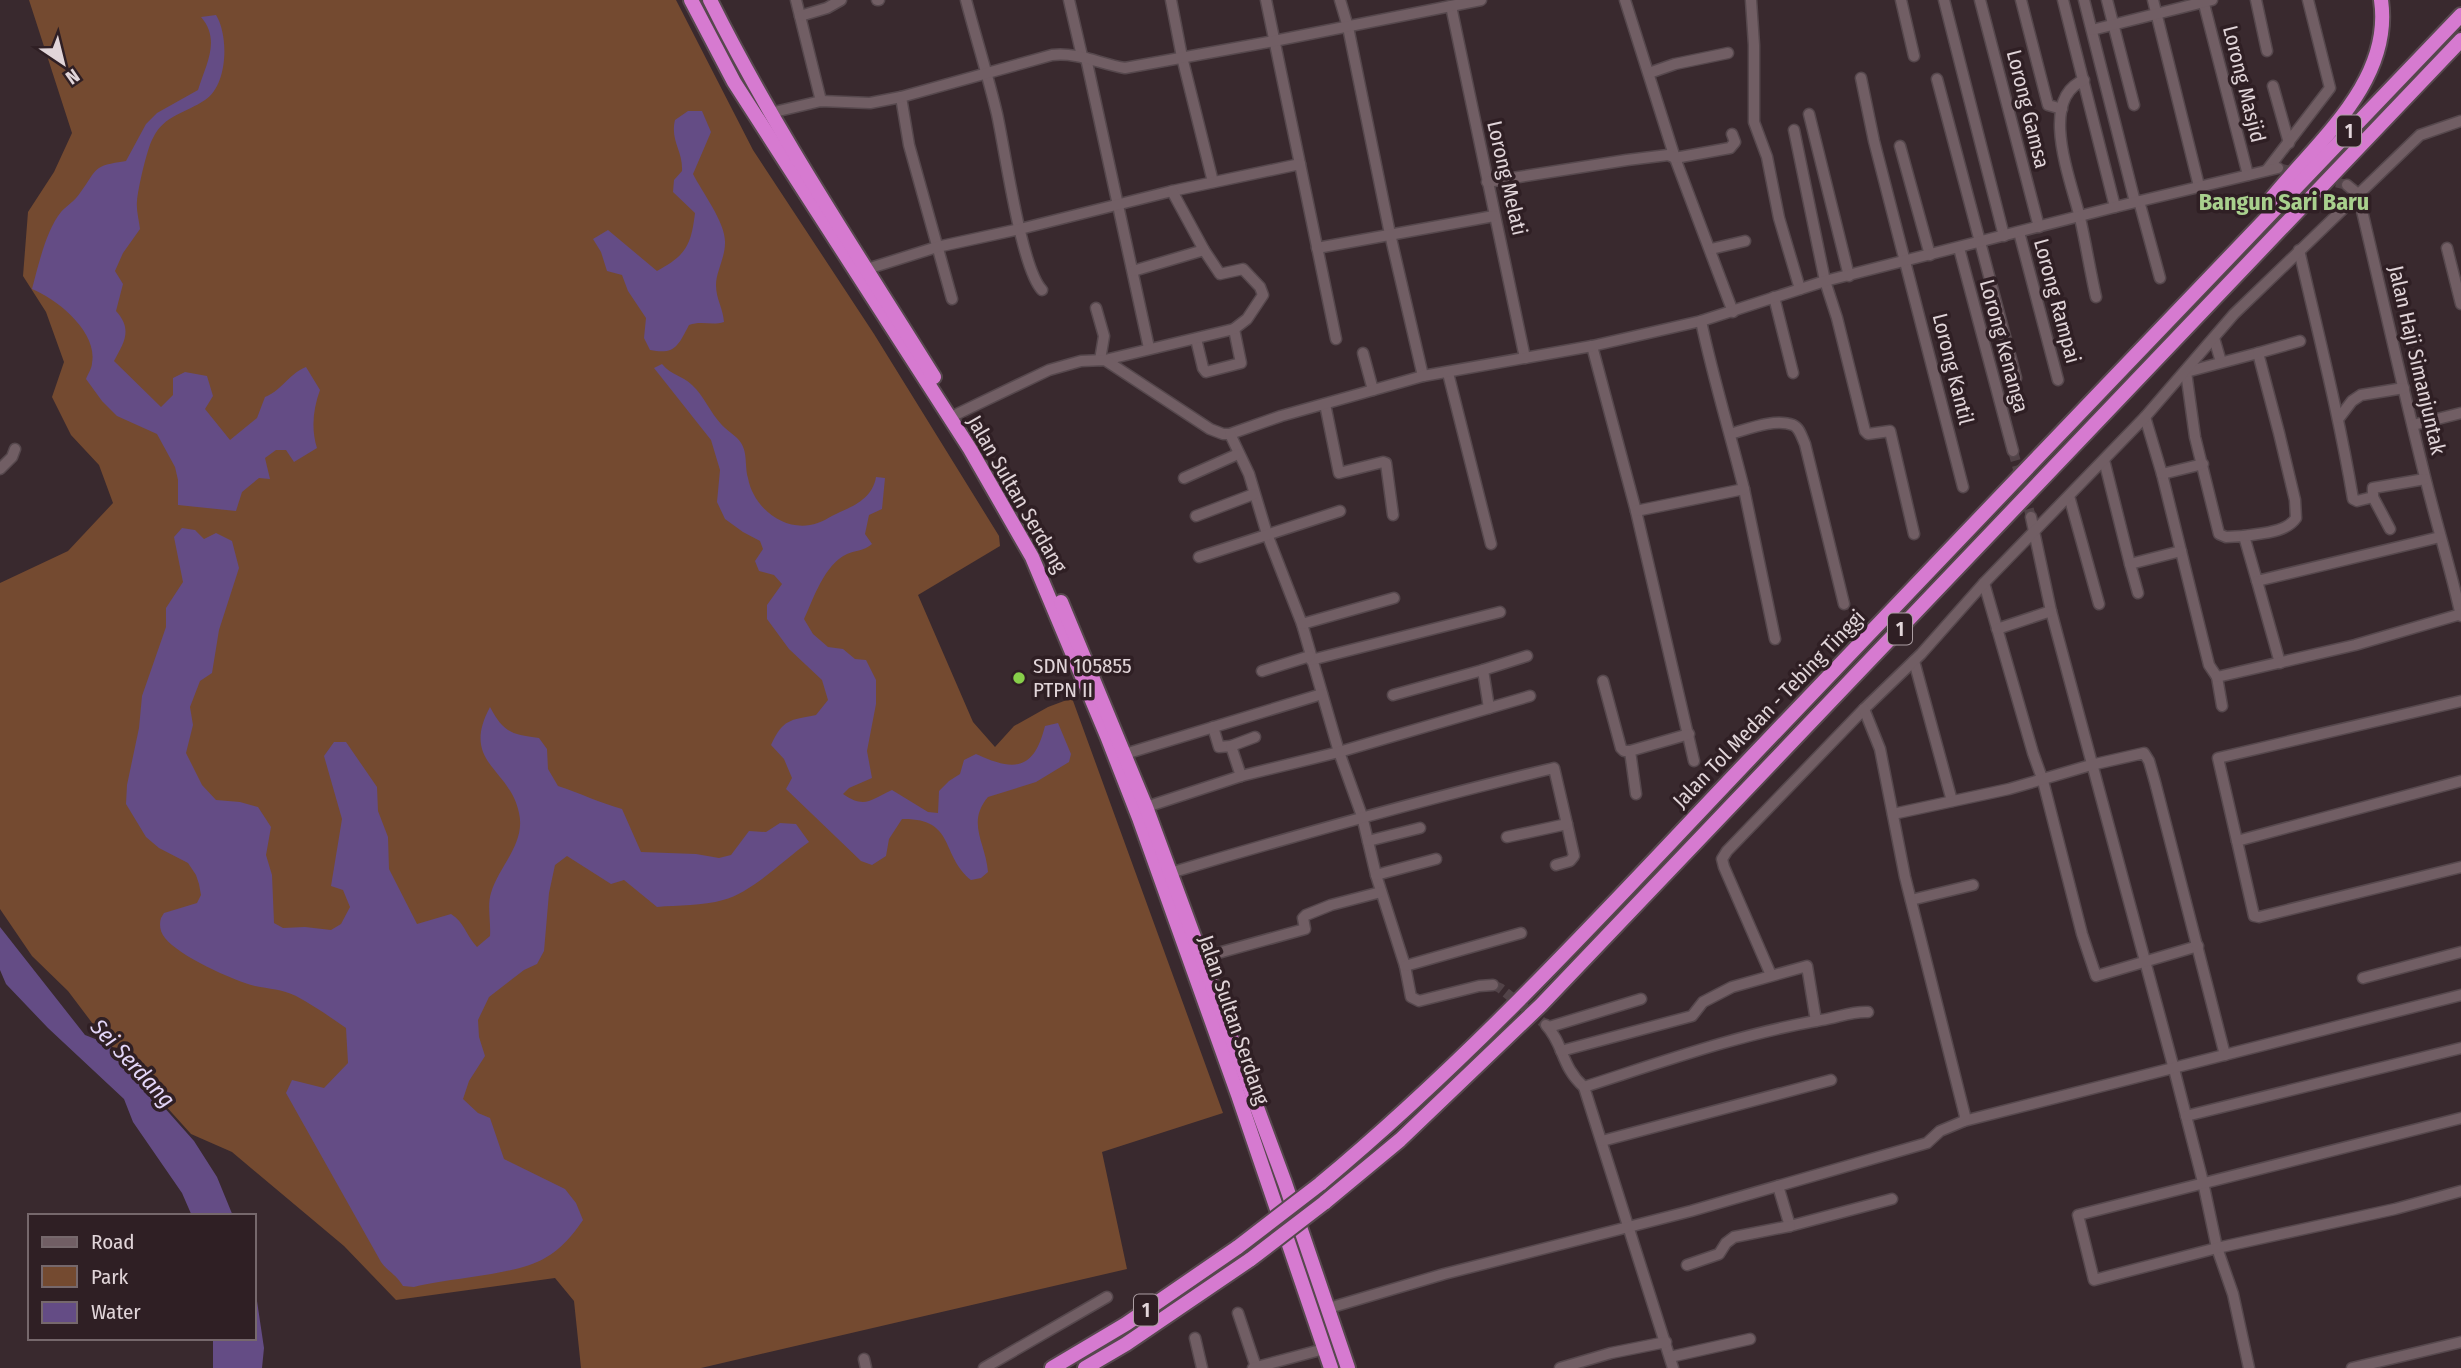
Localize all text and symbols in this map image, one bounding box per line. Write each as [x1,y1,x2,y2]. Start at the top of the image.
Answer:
street label: Lorong Masjid [2217,23,2271,145]
north arrow [28,28,98,98]
street label: Lorong Gamsa [2001,47,2055,171]
text: N [61,64,84,89]
road number: 1 [2337,116,2361,146]
street label: Lorong Melati [1481,118,1533,238]
district label: Bangun Sari Baru [2199,188,2369,216]
street label: Lorong Rampai [2028,236,2086,366]
street label: Jalan Haji Simanjuntak [2383,263,2451,457]
street label: Lorong Kenanga [1974,277,2034,415]
street label: Lorong Kantil [1927,311,1979,428]
street label: Jalan Sultan Serdang [961,411,1073,577]
street label: Jalan Tol Medan - Tebing Tinggi [1667,604,1871,814]
road number: 1 [1888,614,1912,644]
place label: SDN 105855 PTPN II [1033,653,1132,703]
marker: SDN 105855 PTPN II [1011,670,1027,686]
street label: Jalan Sultan Serdang [1193,932,1275,1108]
water label: Sei Serdang [84,1012,181,1113]
legend [28,1214,256,1340]
text: Road [91,1229,135,1255]
text: Park [91,1264,129,1290]
road number: 1 [1134,1294,1158,1326]
text: Water [91,1299,141,1325]

